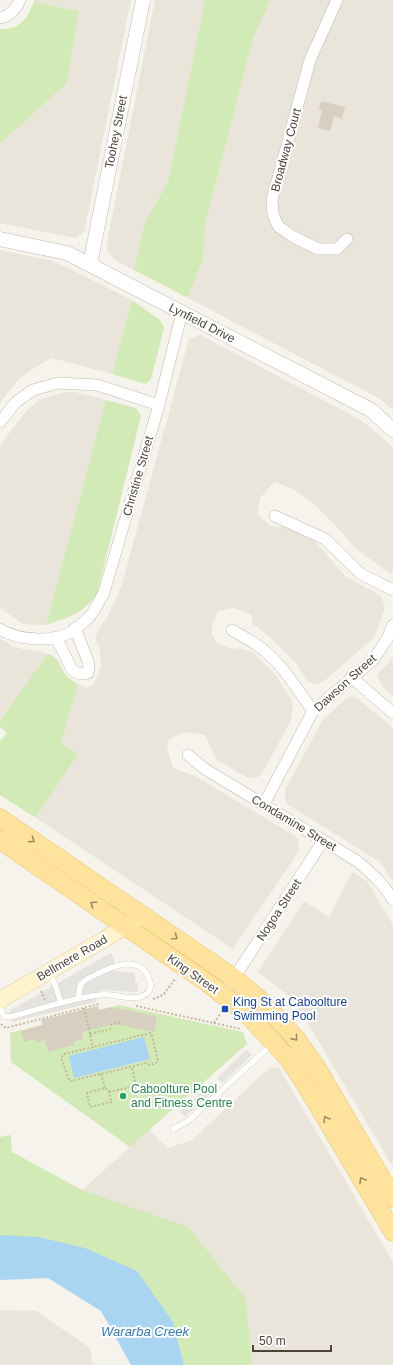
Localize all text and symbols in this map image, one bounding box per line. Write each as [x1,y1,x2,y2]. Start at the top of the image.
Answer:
street label: Toohey Street [102,94,130,170]
street label: Broadway Court [268,106,304,193]
street label: Lynfield Drive [167,300,238,346]
street label: Christine Street [120,434,156,518]
street label: Dawson Street [311,651,379,715]
street label: Condamine Street [249,792,340,854]
one-way arrow [28,835,35,843]
street label: Nogoa Street [254,876,304,943]
one-way arrow [90,901,97,909]
street label: Bellmere Road [34,932,110,984]
one-way arrow [171,932,178,940]
street label: King Street [165,951,222,997]
place label: King St at Caboolture Swimming Pool [233,995,347,1023]
marker: King St at Caboolture Swimming Pool [220,1004,230,1014]
one-way arrow [291,1034,298,1041]
place label: Caboolture Pool and Fitness Centre [131,1082,233,1110]
marker: Caboolture Pool and Fitness Centre [118,1091,128,1101]
one-way arrow [324,1116,331,1123]
one-way arrow [360,1177,367,1184]
water label: Wararba Creek [101,1324,190,1339]
scale bar [253,1327,331,1353]
text: 50 m [259,1334,286,1348]

